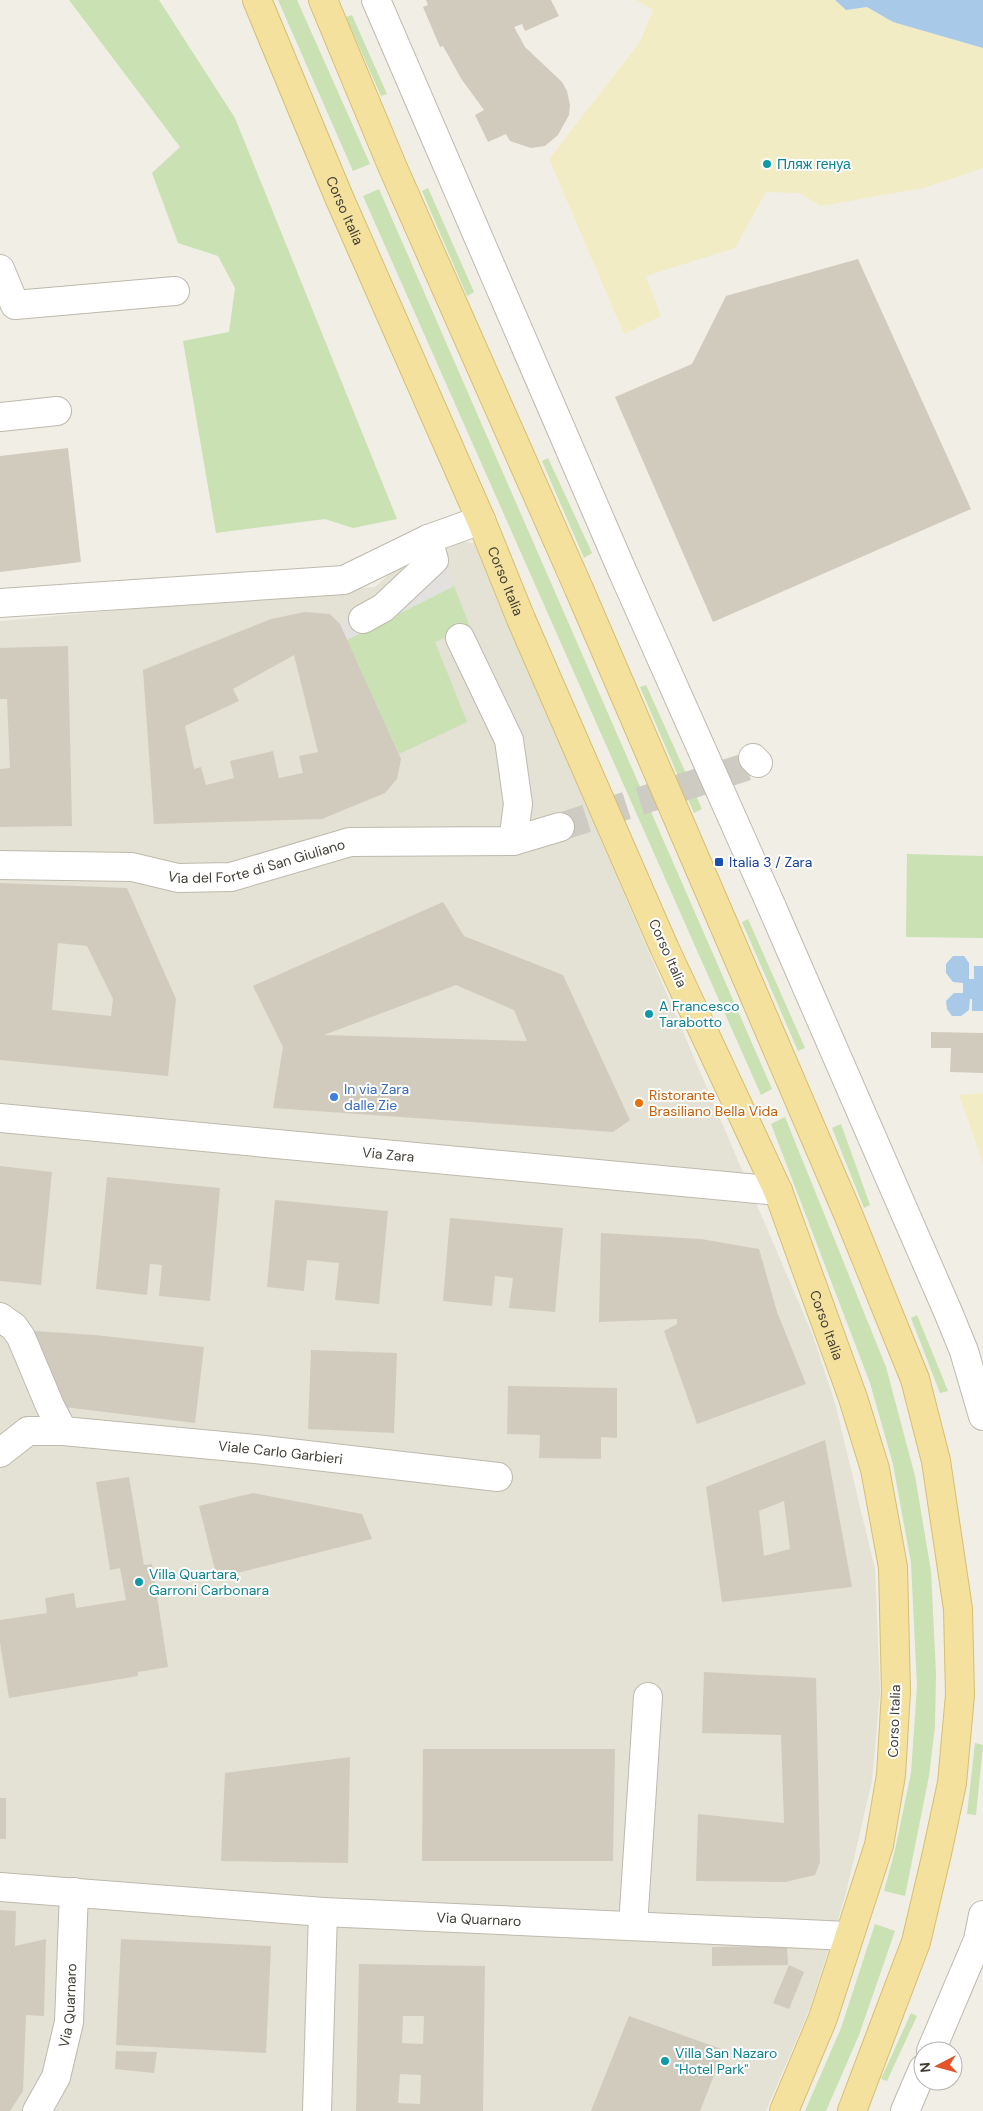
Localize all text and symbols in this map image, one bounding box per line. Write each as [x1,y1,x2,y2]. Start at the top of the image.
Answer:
place label: Пляж генуа [777,155,851,173]
marker: Пляж генуа [761,158,773,170]
street label: Corso Italia [322,173,368,248]
street label: Corso Italia [484,544,528,618]
street label: Via del Forte di San Giuliano [166,835,347,887]
place label: Italia 3 / Zara [729,853,812,871]
marker: Italia 3 / Zara [713,856,725,868]
street label: Corso Italia [645,916,691,990]
place label: A Francesco Tarabotto [659,997,740,1031]
marker: A Francesco Tarabotto [643,1008,655,1020]
place label: In via Zara dalle Zie [344,1080,409,1114]
place label: Ristorante Brasiliano Bella Vida [649,1086,778,1120]
marker: In via Zara dalle Zie [328,1091,340,1103]
marker: Ristorante Brasiliano Bella Vida [633,1097,645,1109]
street label: Via Zara [362,1143,415,1166]
street label: Corso Italia [806,1288,848,1363]
street label: Viale Carlo Garbieri [217,1437,344,1468]
place label: Villa Quartara, Garroni Carbonara [149,1565,269,1599]
marker: Villa Quartara, Garroni Carbonara [133,1576,145,1588]
street label: Corso Italia [884,1684,904,1758]
street label: Via Quarnaro [436,1908,522,1930]
street label: Via Quarnaro [54,1963,80,2049]
north arrow [913,2041,963,2091]
place label: Villa San Nazaro "Hotel Park" [675,2044,777,2078]
marker: Villa San Nazaro "Hotel Park" [659,2055,671,2067]
text: N [916,2061,935,2073]

